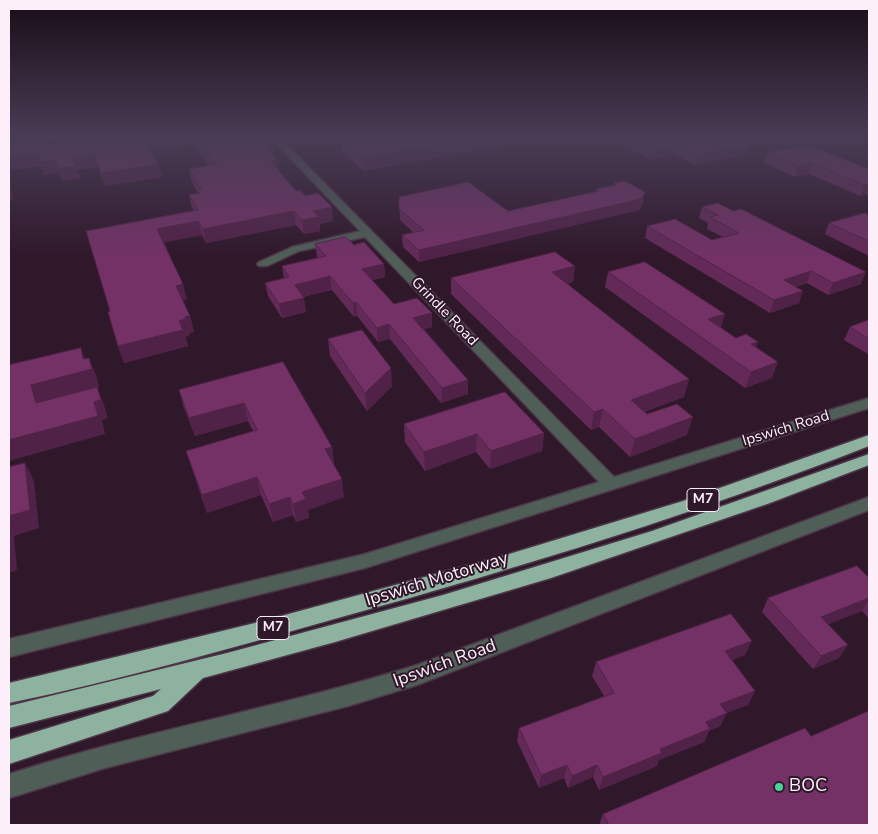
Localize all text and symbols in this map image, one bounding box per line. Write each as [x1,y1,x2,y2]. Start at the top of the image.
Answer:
street label: Grindle Road [407,274,481,350]
street label: Ipswich Road [740,407,832,451]
road number: M7 [687,488,719,512]
street label: Ipswich Motorway [363,548,511,612]
road number: M7 [257,616,289,640]
street label: Ipswich Road [391,635,499,693]
place label: BOC [789,776,827,798]
marker: BOC [773,781,785,793]

